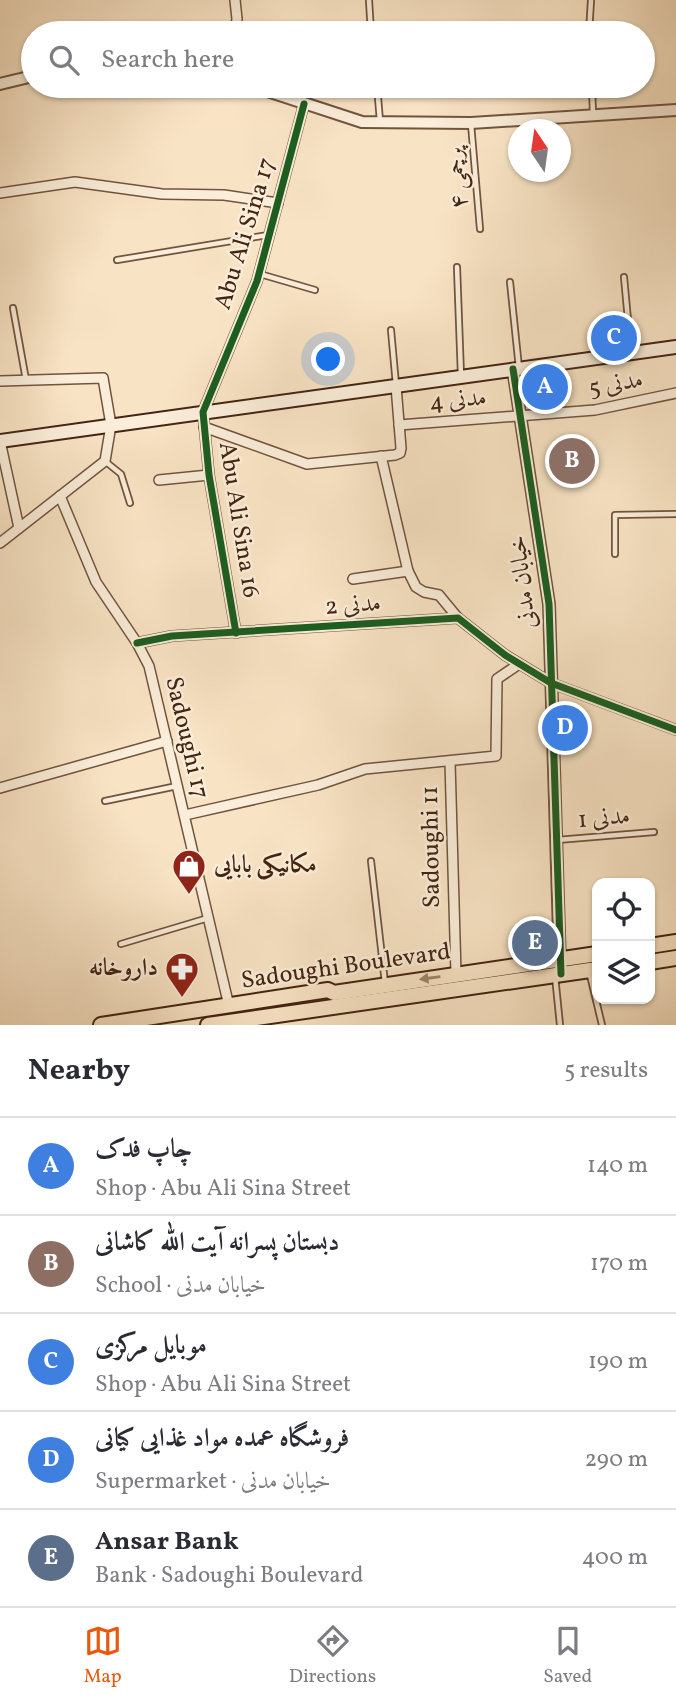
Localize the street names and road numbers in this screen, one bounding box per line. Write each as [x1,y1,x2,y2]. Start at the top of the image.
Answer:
street label: پرچمی ۴ [438,143,478,210]
street label: Abu Ali Sina 17 [207,154,285,314]
street label: مدنی 5 [586,364,646,406]
street label: مدنی 4 [428,382,488,420]
street label: Abu Ali Sina 16 [209,440,267,600]
street label: خیابان مدنی [501,533,547,631]
street label: مدنی 2 [324,587,382,625]
street label: Sadoughi 17 [155,673,217,803]
street label: Sadoughi 11 [414,786,450,908]
street label: مدنی 1 [576,800,632,838]
street label: Sadoughi Boulevard [239,935,453,999]

